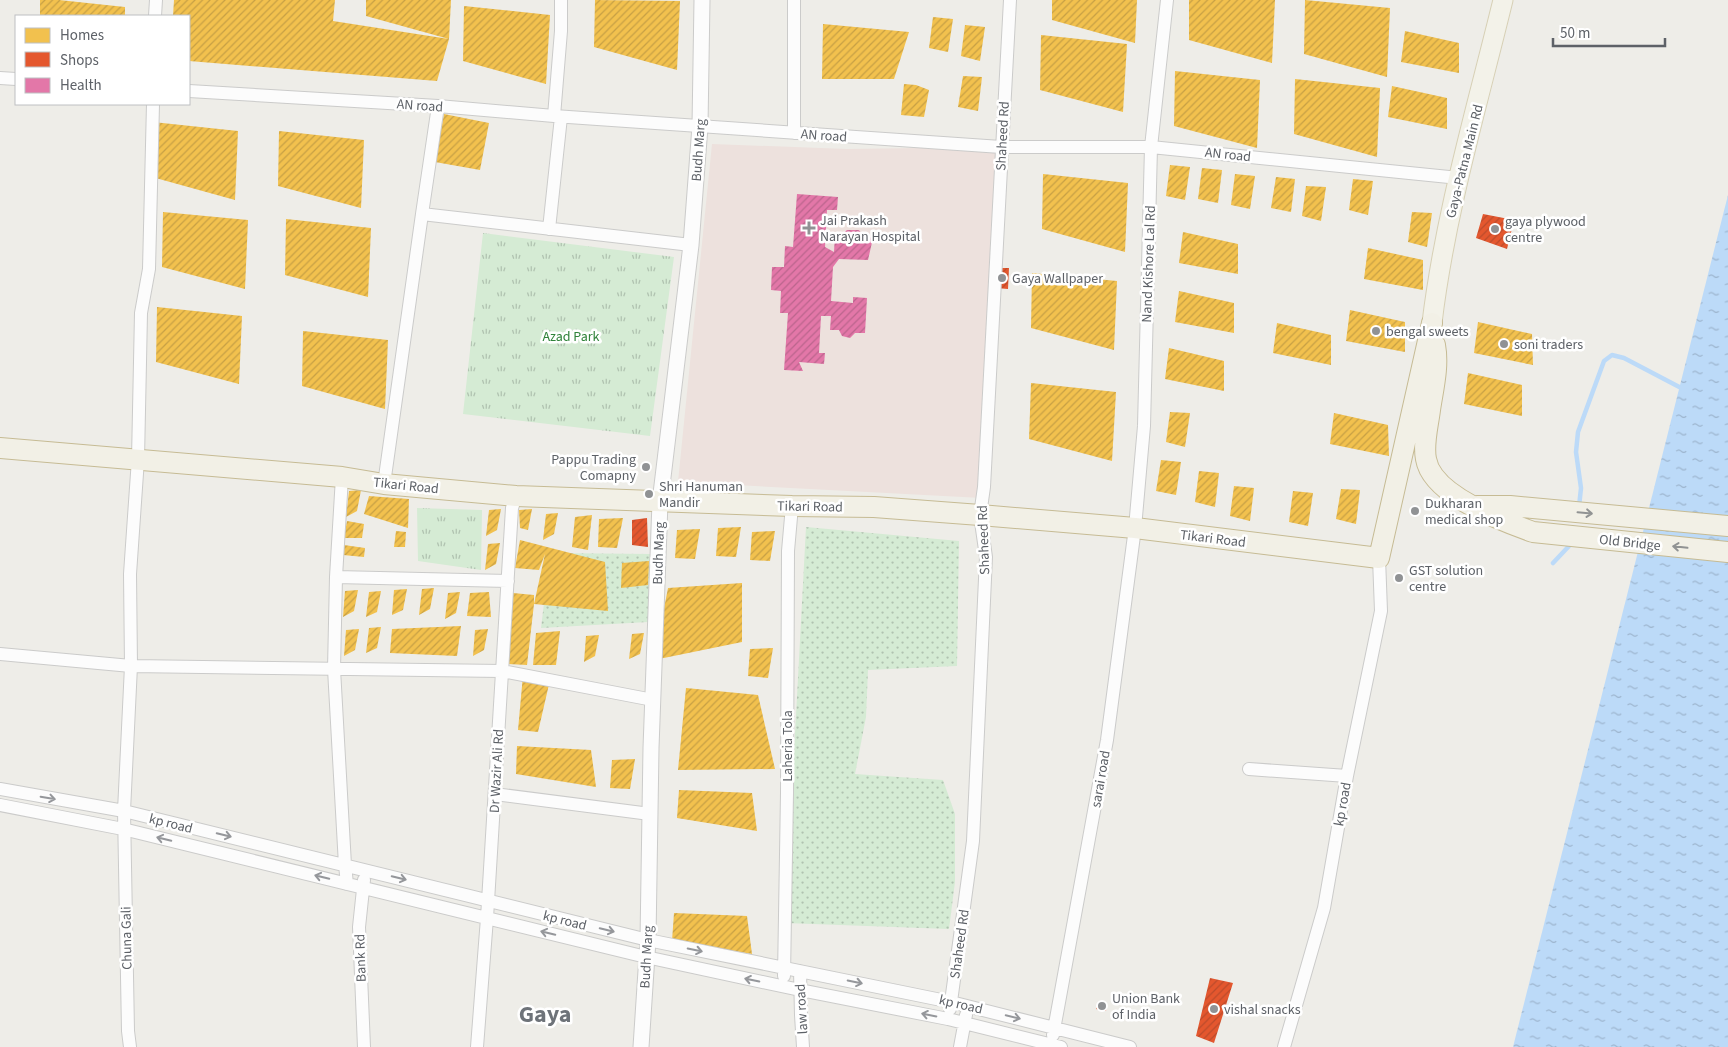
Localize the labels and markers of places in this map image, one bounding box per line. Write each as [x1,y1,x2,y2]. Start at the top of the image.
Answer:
place label: Jai Prakash Narayan Hospital [820,211,921,247]
place label: gaya plywood centre [1505,212,1586,248]
marker: Jai Prakash Narayan Hospital [802,221,816,235]
marker: gaya plywood centre [1489,223,1501,235]
place label: Gaya Wallpaper [1012,269,1103,289]
marker: Gaya Wallpaper [996,272,1008,284]
place label: bengal sweets [1386,322,1469,342]
marker: bengal sweets [1370,325,1382,337]
place label: soni traders [1514,335,1583,355]
marker: soni traders [1498,338,1510,350]
place label: Pappu Trading Comapny [551,450,636,486]
marker: Pappu Trading Comapny [640,461,652,473]
place label: Shri Hanuman Mandir [659,477,743,513]
marker: Shri Hanuman Mandir [643,488,655,500]
place label: Dukharan medical shop [1425,494,1504,530]
marker: Dukharan medical shop [1409,505,1421,517]
place label: GST solution centre [1409,561,1483,597]
marker: GST solution centre [1393,572,1405,584]
place label: Union Bank of India [1112,989,1180,1025]
marker: Union Bank of India [1096,1000,1108,1012]
place label: vishal snacks [1224,1000,1301,1020]
marker: vishal snacks [1208,1003,1220,1015]

